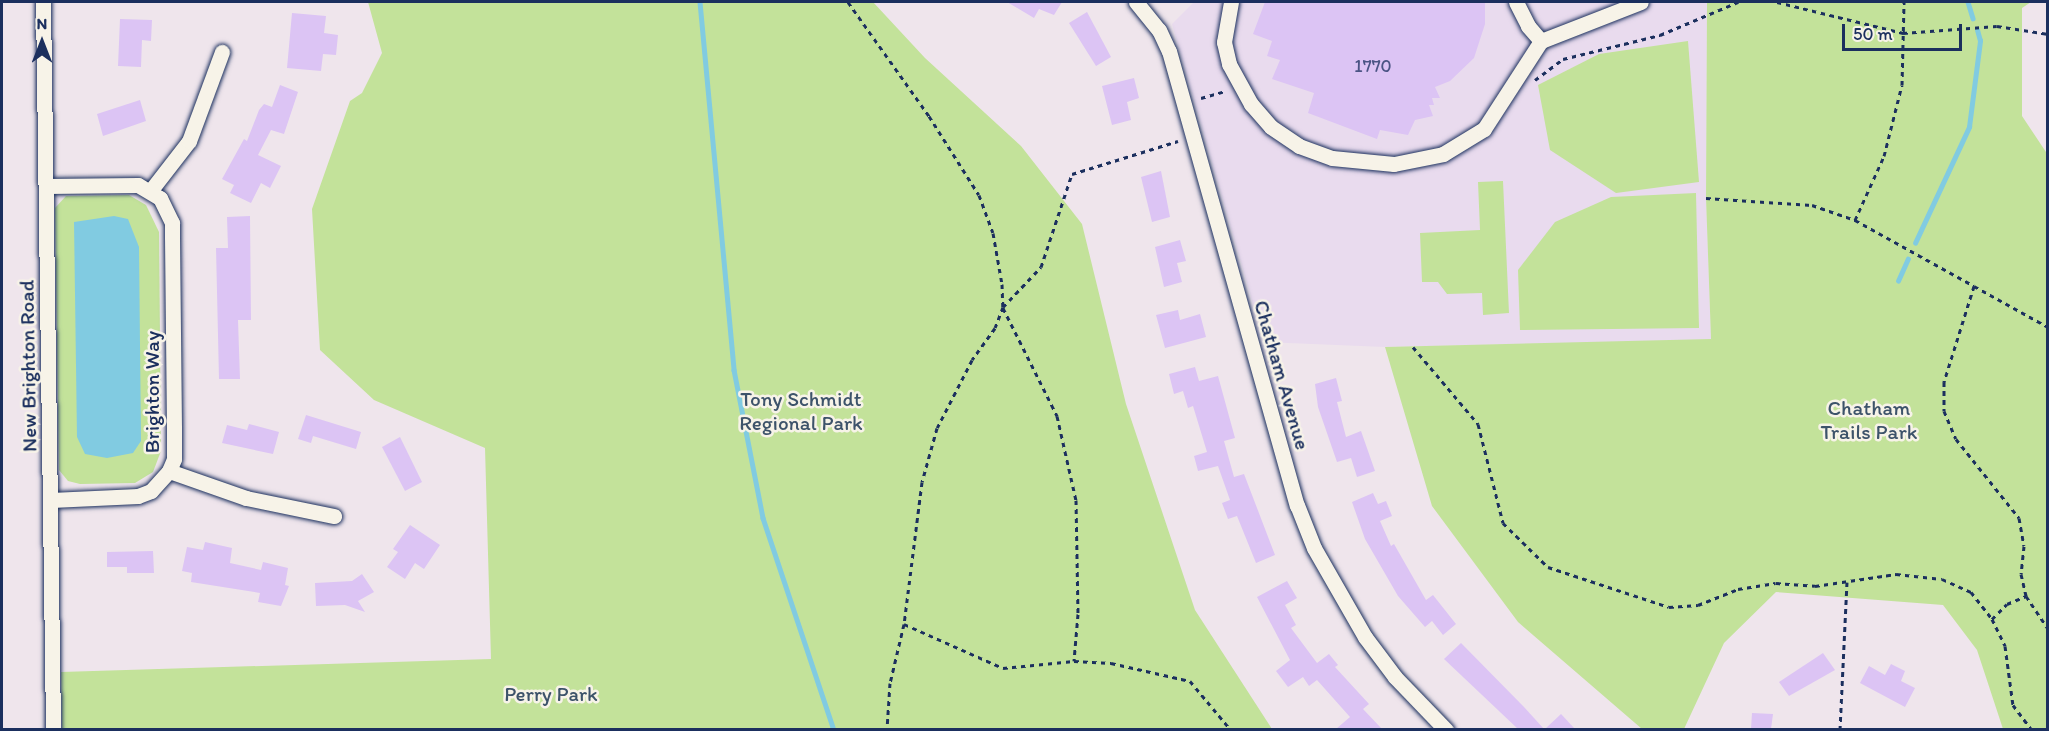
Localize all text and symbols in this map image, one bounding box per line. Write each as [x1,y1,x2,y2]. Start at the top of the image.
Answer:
north arrow [12,12,72,72]
scale bar [1845,12,1965,50]
text: N [37,14,47,33]
text: 50 m [1853,23,1893,45]
house number: 1770 [1354,55,1392,77]
street label: New Brighton Road [14,280,42,452]
street label: Chatham Avenue [1249,298,1315,452]
street label: Brighton Way [139,331,165,453]
park label: Tony Schmidt Regional Park [739,386,863,436]
park label: Chatham Trails Park [1821,395,1917,445]
park label: Perry Park [504,681,598,707]

